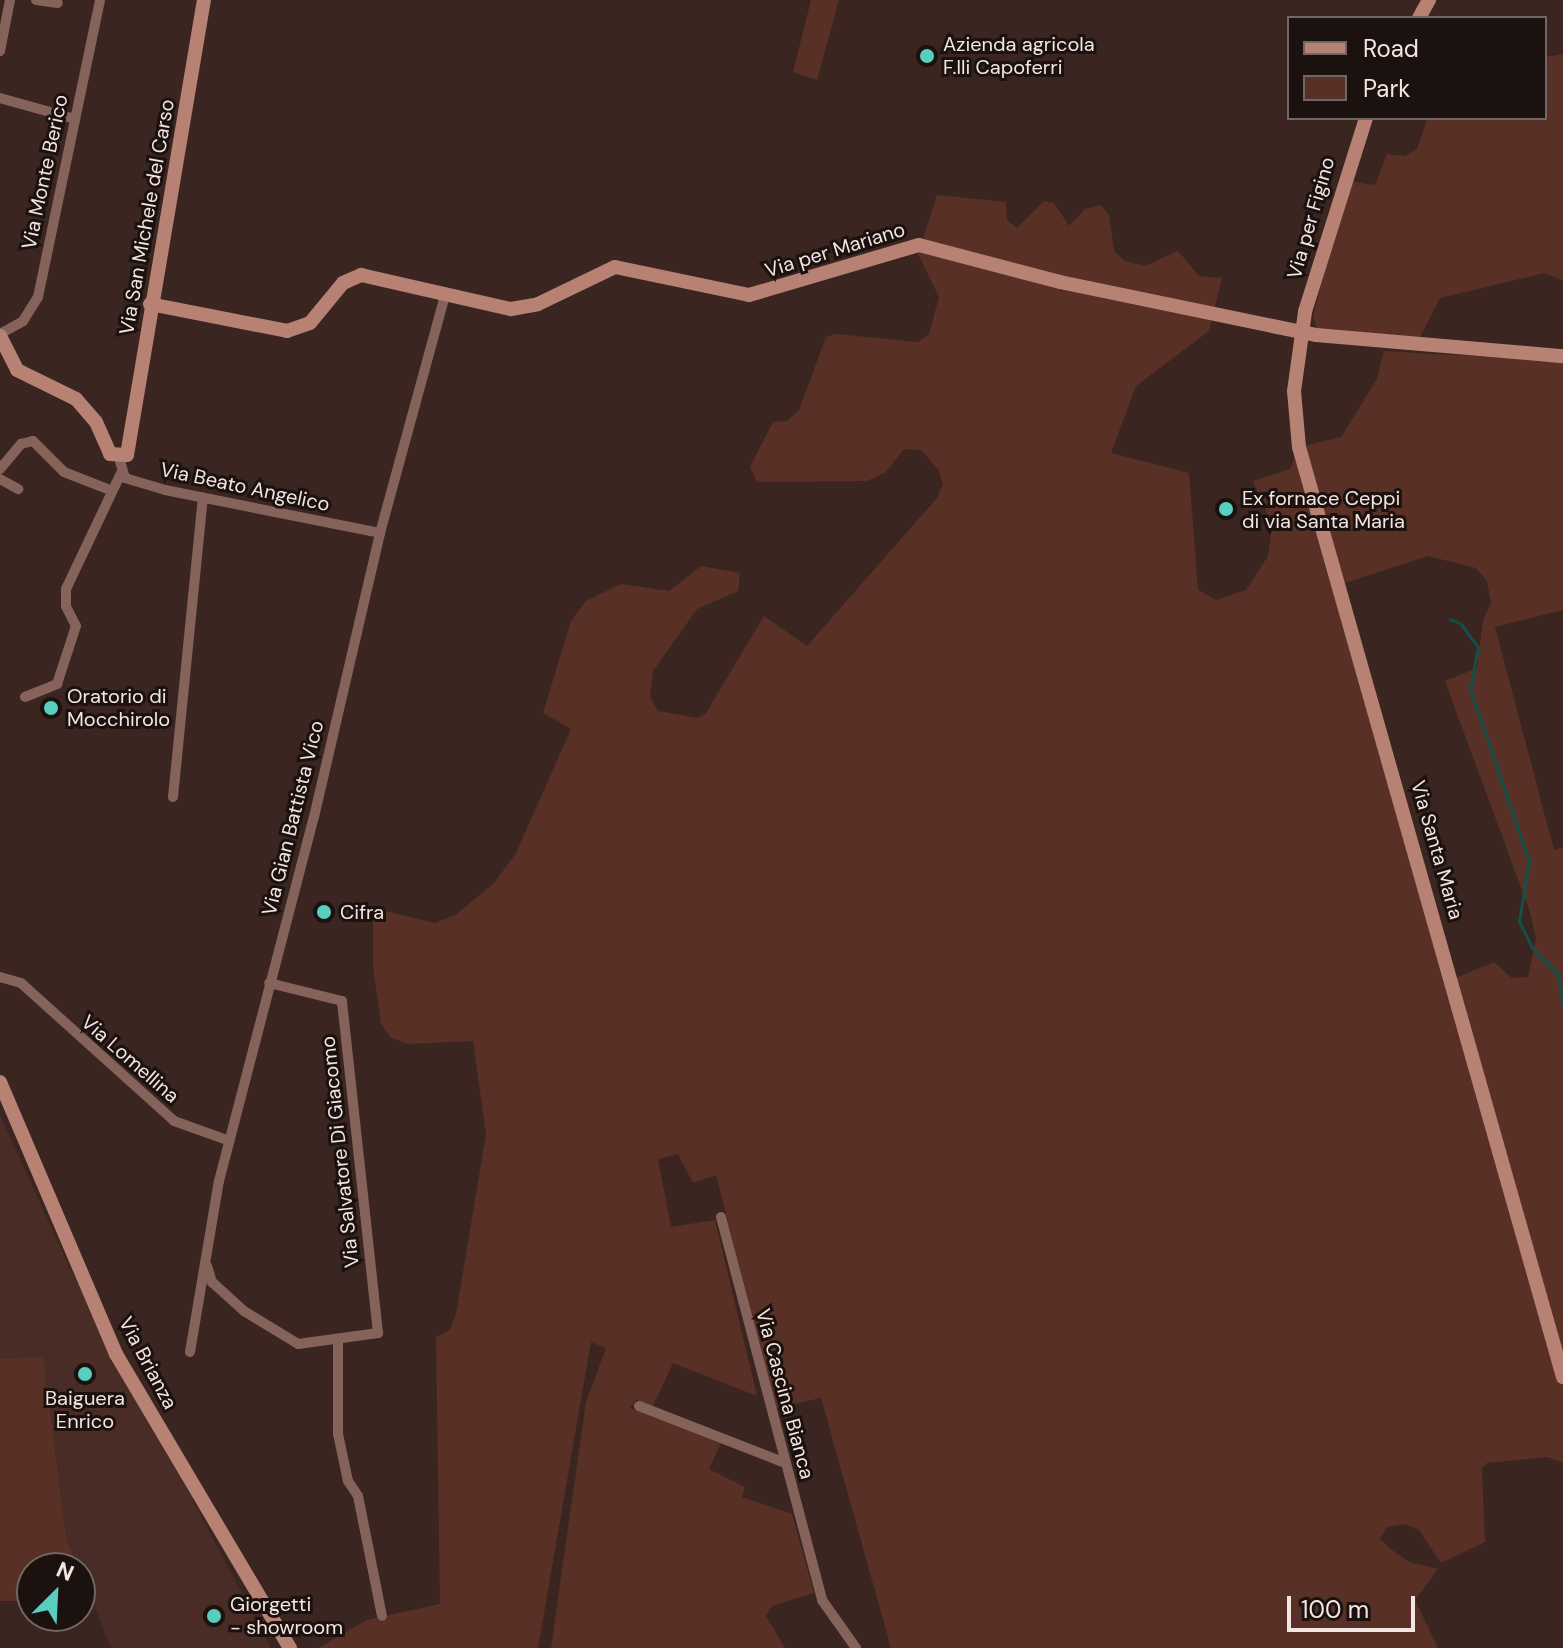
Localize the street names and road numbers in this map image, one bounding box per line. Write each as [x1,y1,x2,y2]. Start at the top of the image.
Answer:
street label: Via Monte Berico [17,92,73,252]
street label: Via San Michele del Carso [114,97,180,337]
street label: Via per Figino [1282,154,1340,282]
street label: Via per Mariano [762,217,908,283]
street label: Via Beato Angelico [158,457,332,517]
street label: Via Gian Battista Vico [257,718,329,918]
street label: Via Santa Maria [1406,778,1468,922]
street label: Via Lomellina [76,1010,184,1108]
street label: Via Salvatore Di Giacomo [316,1035,364,1269]
street label: Via Cascina Bianca [751,1306,819,1482]
street label: Via Brianza [114,1313,182,1413]

